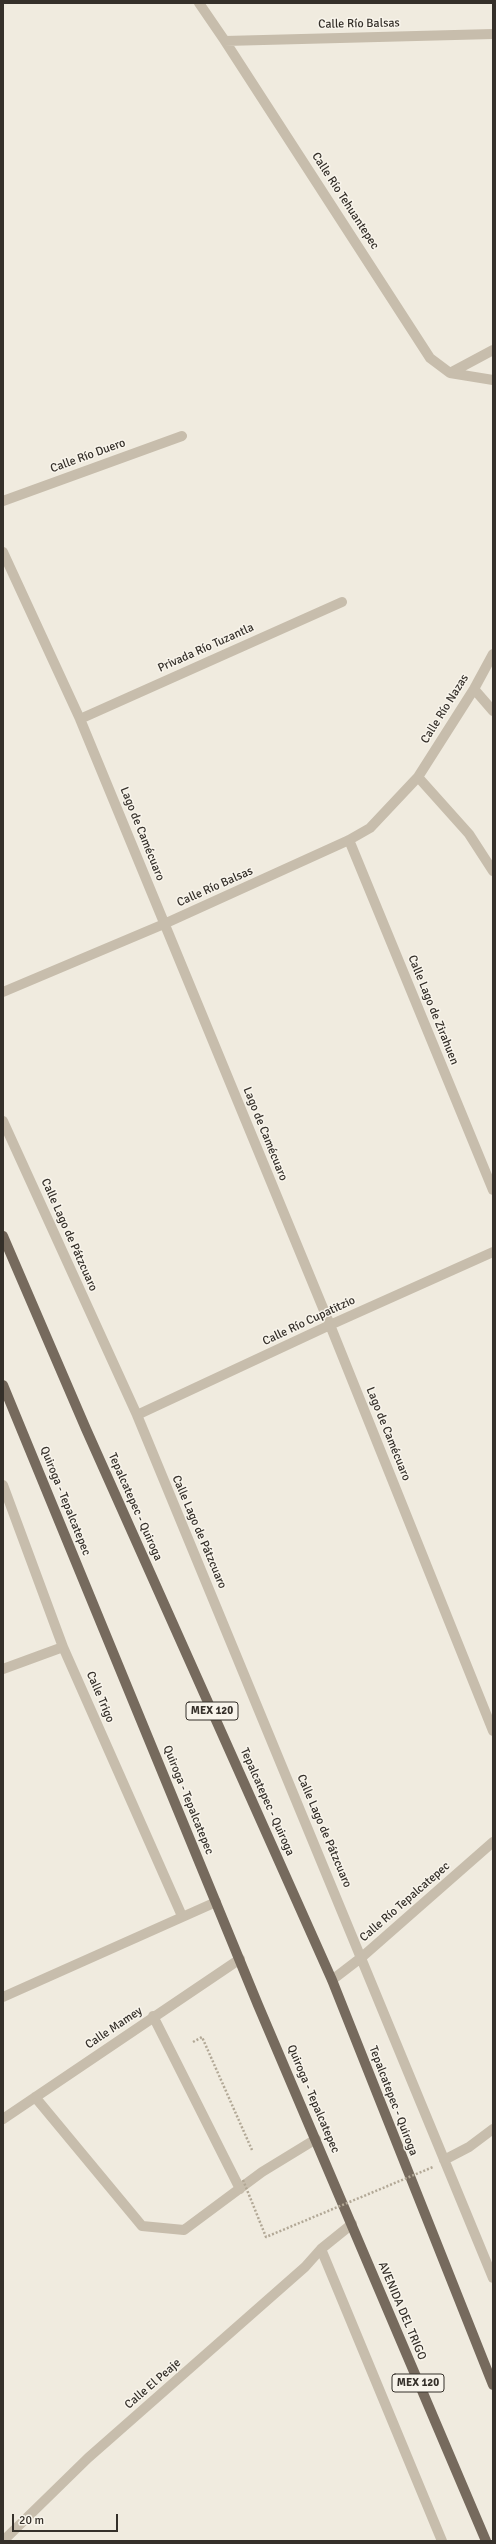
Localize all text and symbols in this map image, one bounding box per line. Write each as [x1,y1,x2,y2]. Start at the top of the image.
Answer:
street label: Calle Río Balsas [318,16,400,32]
street label: Calle Río Tehuantepec [308,150,382,252]
street label: Calle Río Duero [49,436,127,476]
street label: Privada Río Tuzantla [156,620,256,676]
street label: Calle Río Nazas [418,672,472,746]
street label: Lago de Camécuaro [117,785,167,883]
street label: Calle Río Balsas [175,864,255,910]
street label: Calle Lago de Zirahuen [404,953,462,1067]
street label: Lago de Camécuaro [240,1085,290,1183]
street label: Calle Lago de Pátzcuaro [38,1176,100,1294]
street label: Calle Río Cupatitzio [260,1293,358,1349]
street label: Lago de Camécuaro [363,1385,413,1483]
street label: Quiroga - Tepalcatepec [37,1444,93,1558]
street label: Tepalcatepec - Quiroga [105,1451,165,1563]
street label: Calle Lago de Pátzcuaro [169,1473,229,1591]
street label: Calle Trigo [83,1669,117,1725]
road number: MEX 120 [186,1702,238,1720]
street label: Quiroga - Tepalcatepec [160,1743,216,1857]
street label: Tepalcatepec - Quiroga [237,1746,297,1858]
street label: Calle Lago de Pátzcuaro [294,1772,354,1890]
street label: Calle Río Tepalcatepec [357,1859,453,1945]
street label: Calle Mamey [83,2004,145,2052]
street label: Quiroga - Tepalcatepec [284,2043,342,2155]
street label: Tepalcatepec - Quiroga [365,2044,421,2158]
street label: AVENIDA DEL TRIGO [375,2260,429,2362]
street label: Calle El Peaje [122,2356,184,2412]
road number: MEX 120 [392,2374,444,2392]
scale bar [14,2506,120,2532]
text: 20 m [19,2513,44,2528]

